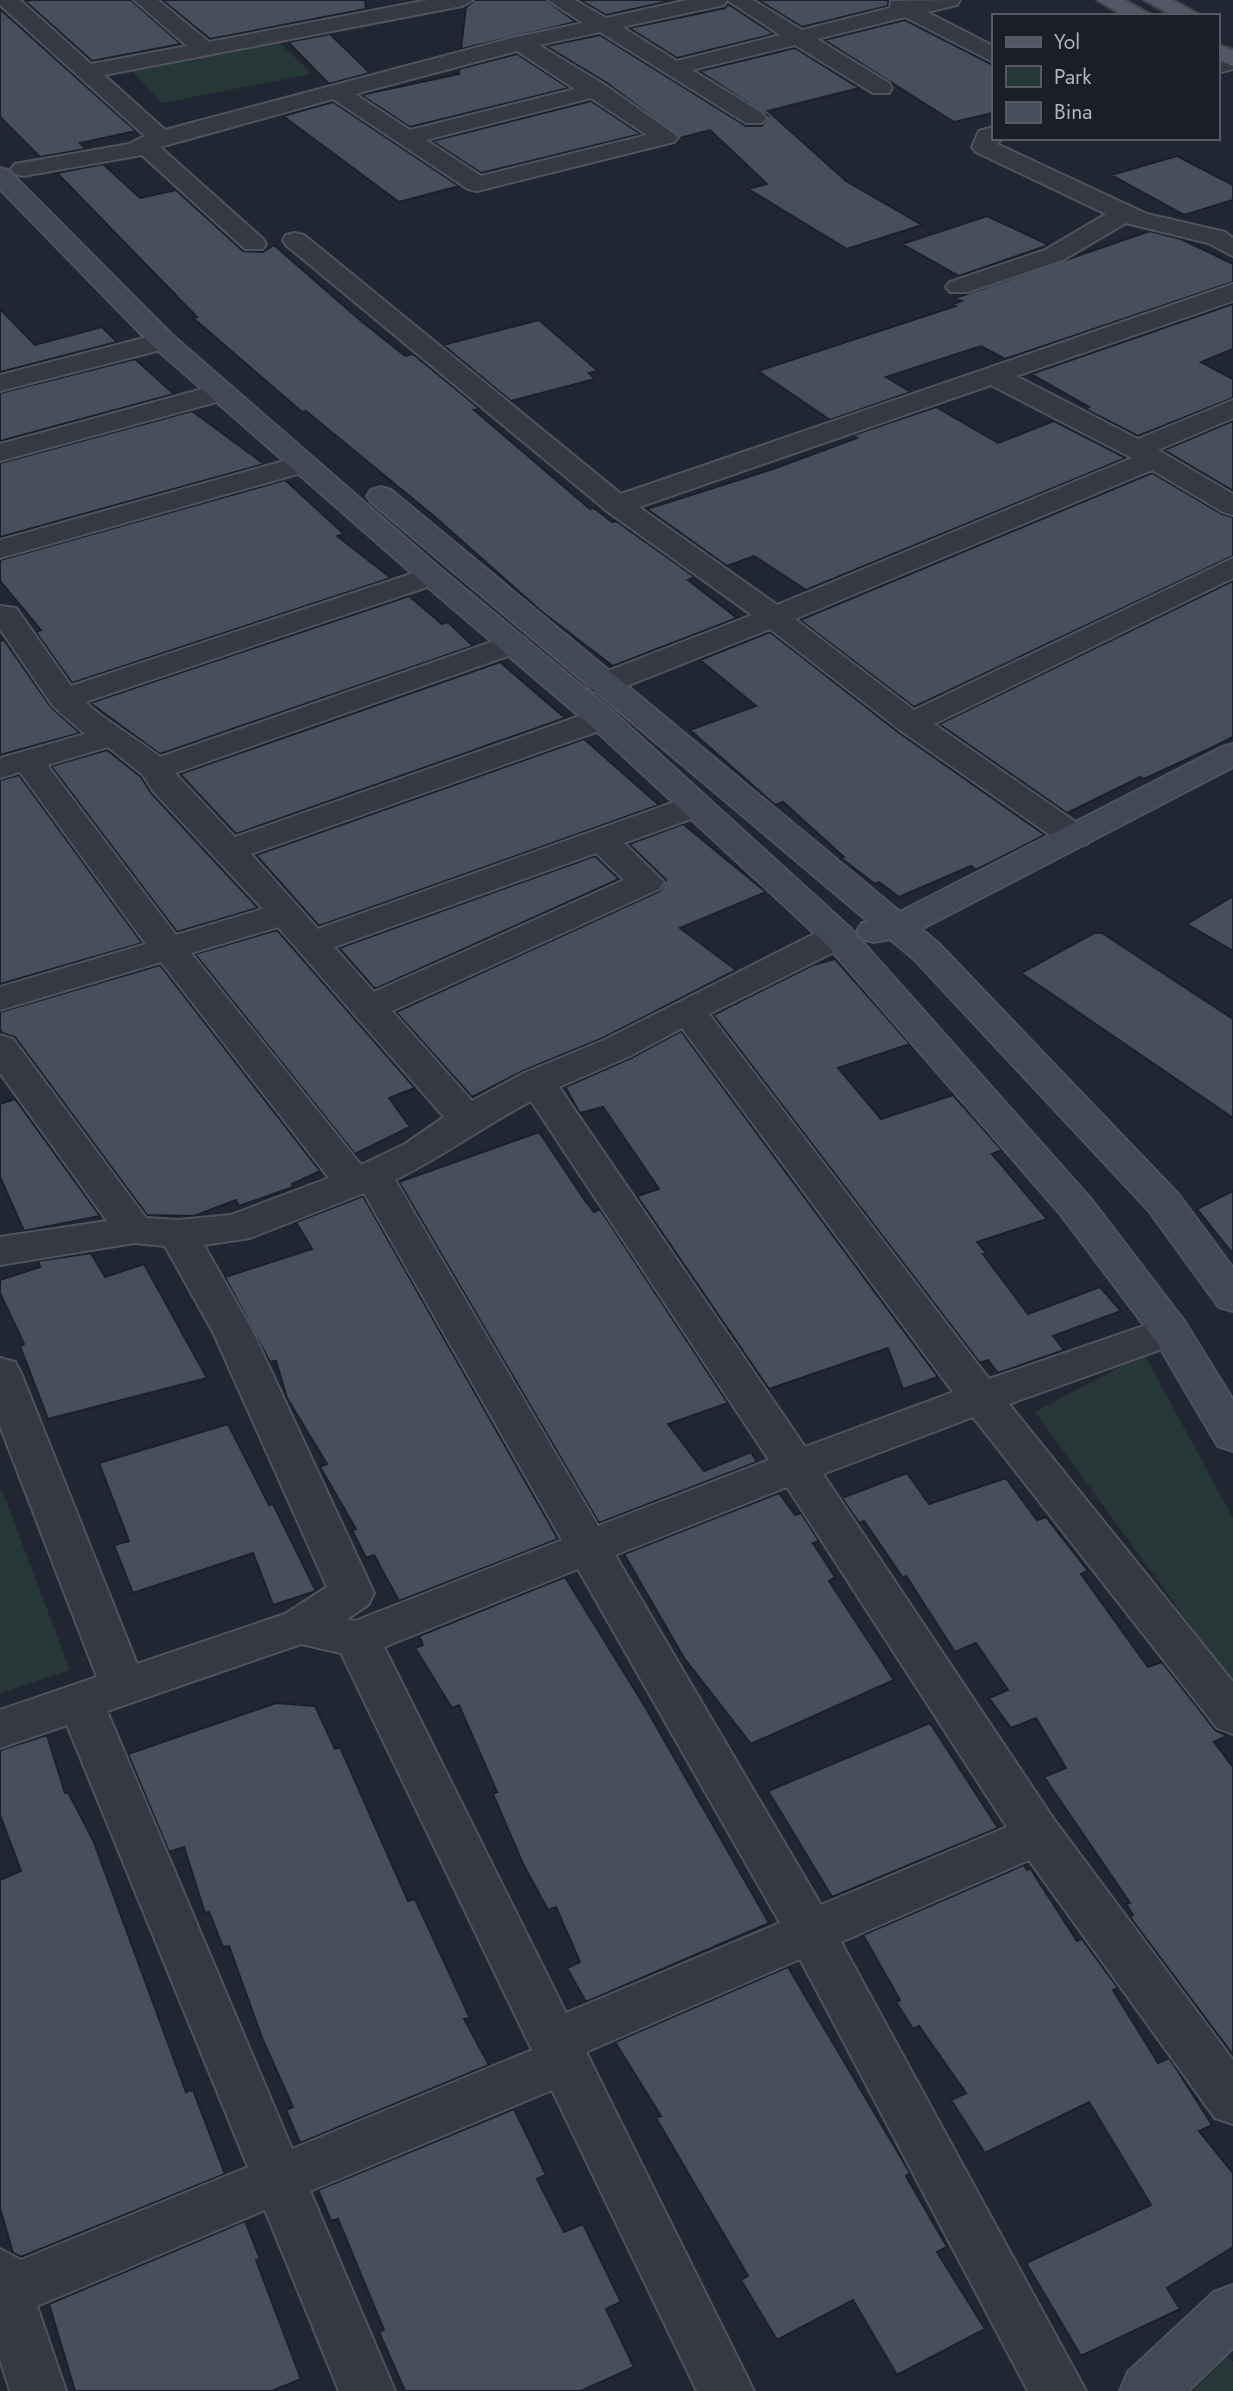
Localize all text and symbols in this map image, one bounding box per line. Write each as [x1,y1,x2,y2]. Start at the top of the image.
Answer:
legend [992,14,1219,140]
text: Yol [1054,27,1080,57]
text: Park [1054,62,1092,92]
text: Bina [1054,97,1092,127]

